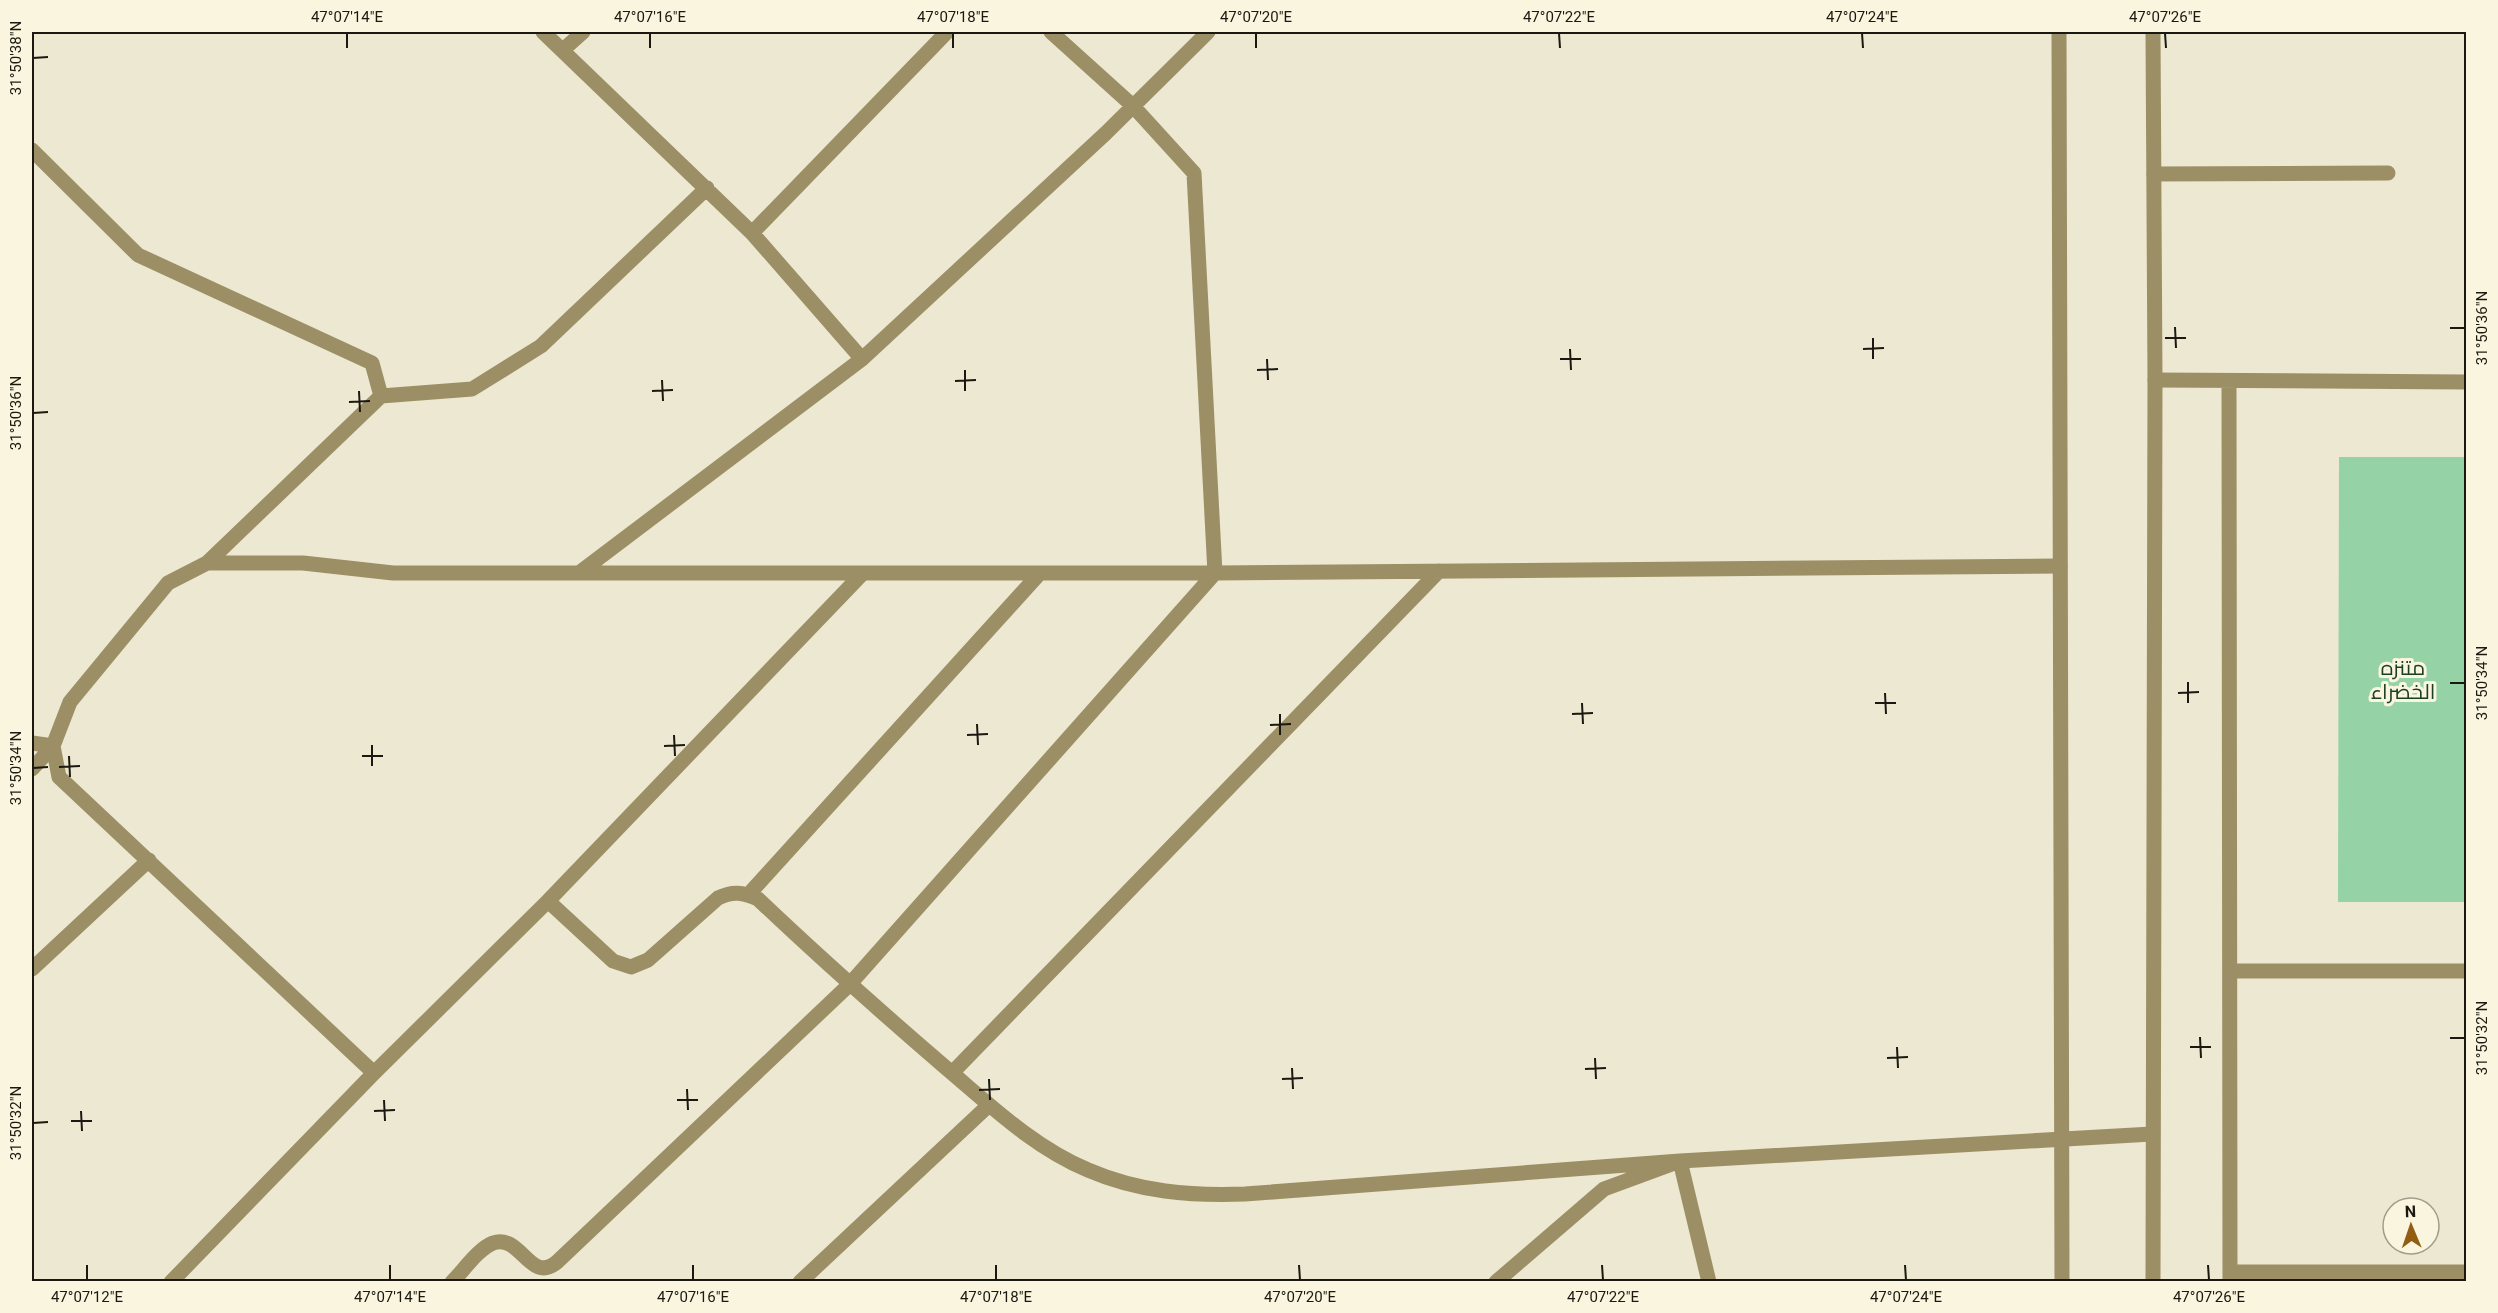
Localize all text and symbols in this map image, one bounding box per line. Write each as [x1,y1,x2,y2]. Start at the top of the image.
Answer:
text: 47°07'14"E [311,8,384,26]
text: 47°07'16"E [614,8,687,26]
text: 47°07'18"E [917,8,990,26]
text: 47°07'20"E [1220,8,1293,26]
text: 47°07'22"E [1523,8,1596,26]
text: 47°07'24"E [1826,8,1899,26]
text: 47°07'26"E [2129,8,2202,26]
text: 31°50'38"N [7,21,25,95]
text: 31°50'36"N [2473,291,2491,365]
text: 31°50'36"N [7,376,25,450]
text: 31°50'34"N [2473,646,2491,720]
park label: متنزه الخضراء [2371,656,2435,704]
text: 31°50'34"N [7,731,25,805]
text: 31°50'32"N [2473,1001,2491,1075]
text: 31°50'32"N [7,1086,25,1160]
north arrow [2381,1196,2441,1256]
text: N [2405,1202,2416,1221]
text: 47°07'12"E [51,1288,124,1306]
text: 47°07'14"E [354,1288,427,1306]
text: 47°07'16"E [657,1288,730,1306]
text: 47°07'18"E [960,1288,1033,1306]
text: 47°07'20"E [1264,1288,1337,1306]
text: 47°07'22"E [1567,1288,1640,1306]
text: 47°07'24"E [1870,1288,1943,1306]
text: 47°07'26"E [2173,1288,2246,1306]

